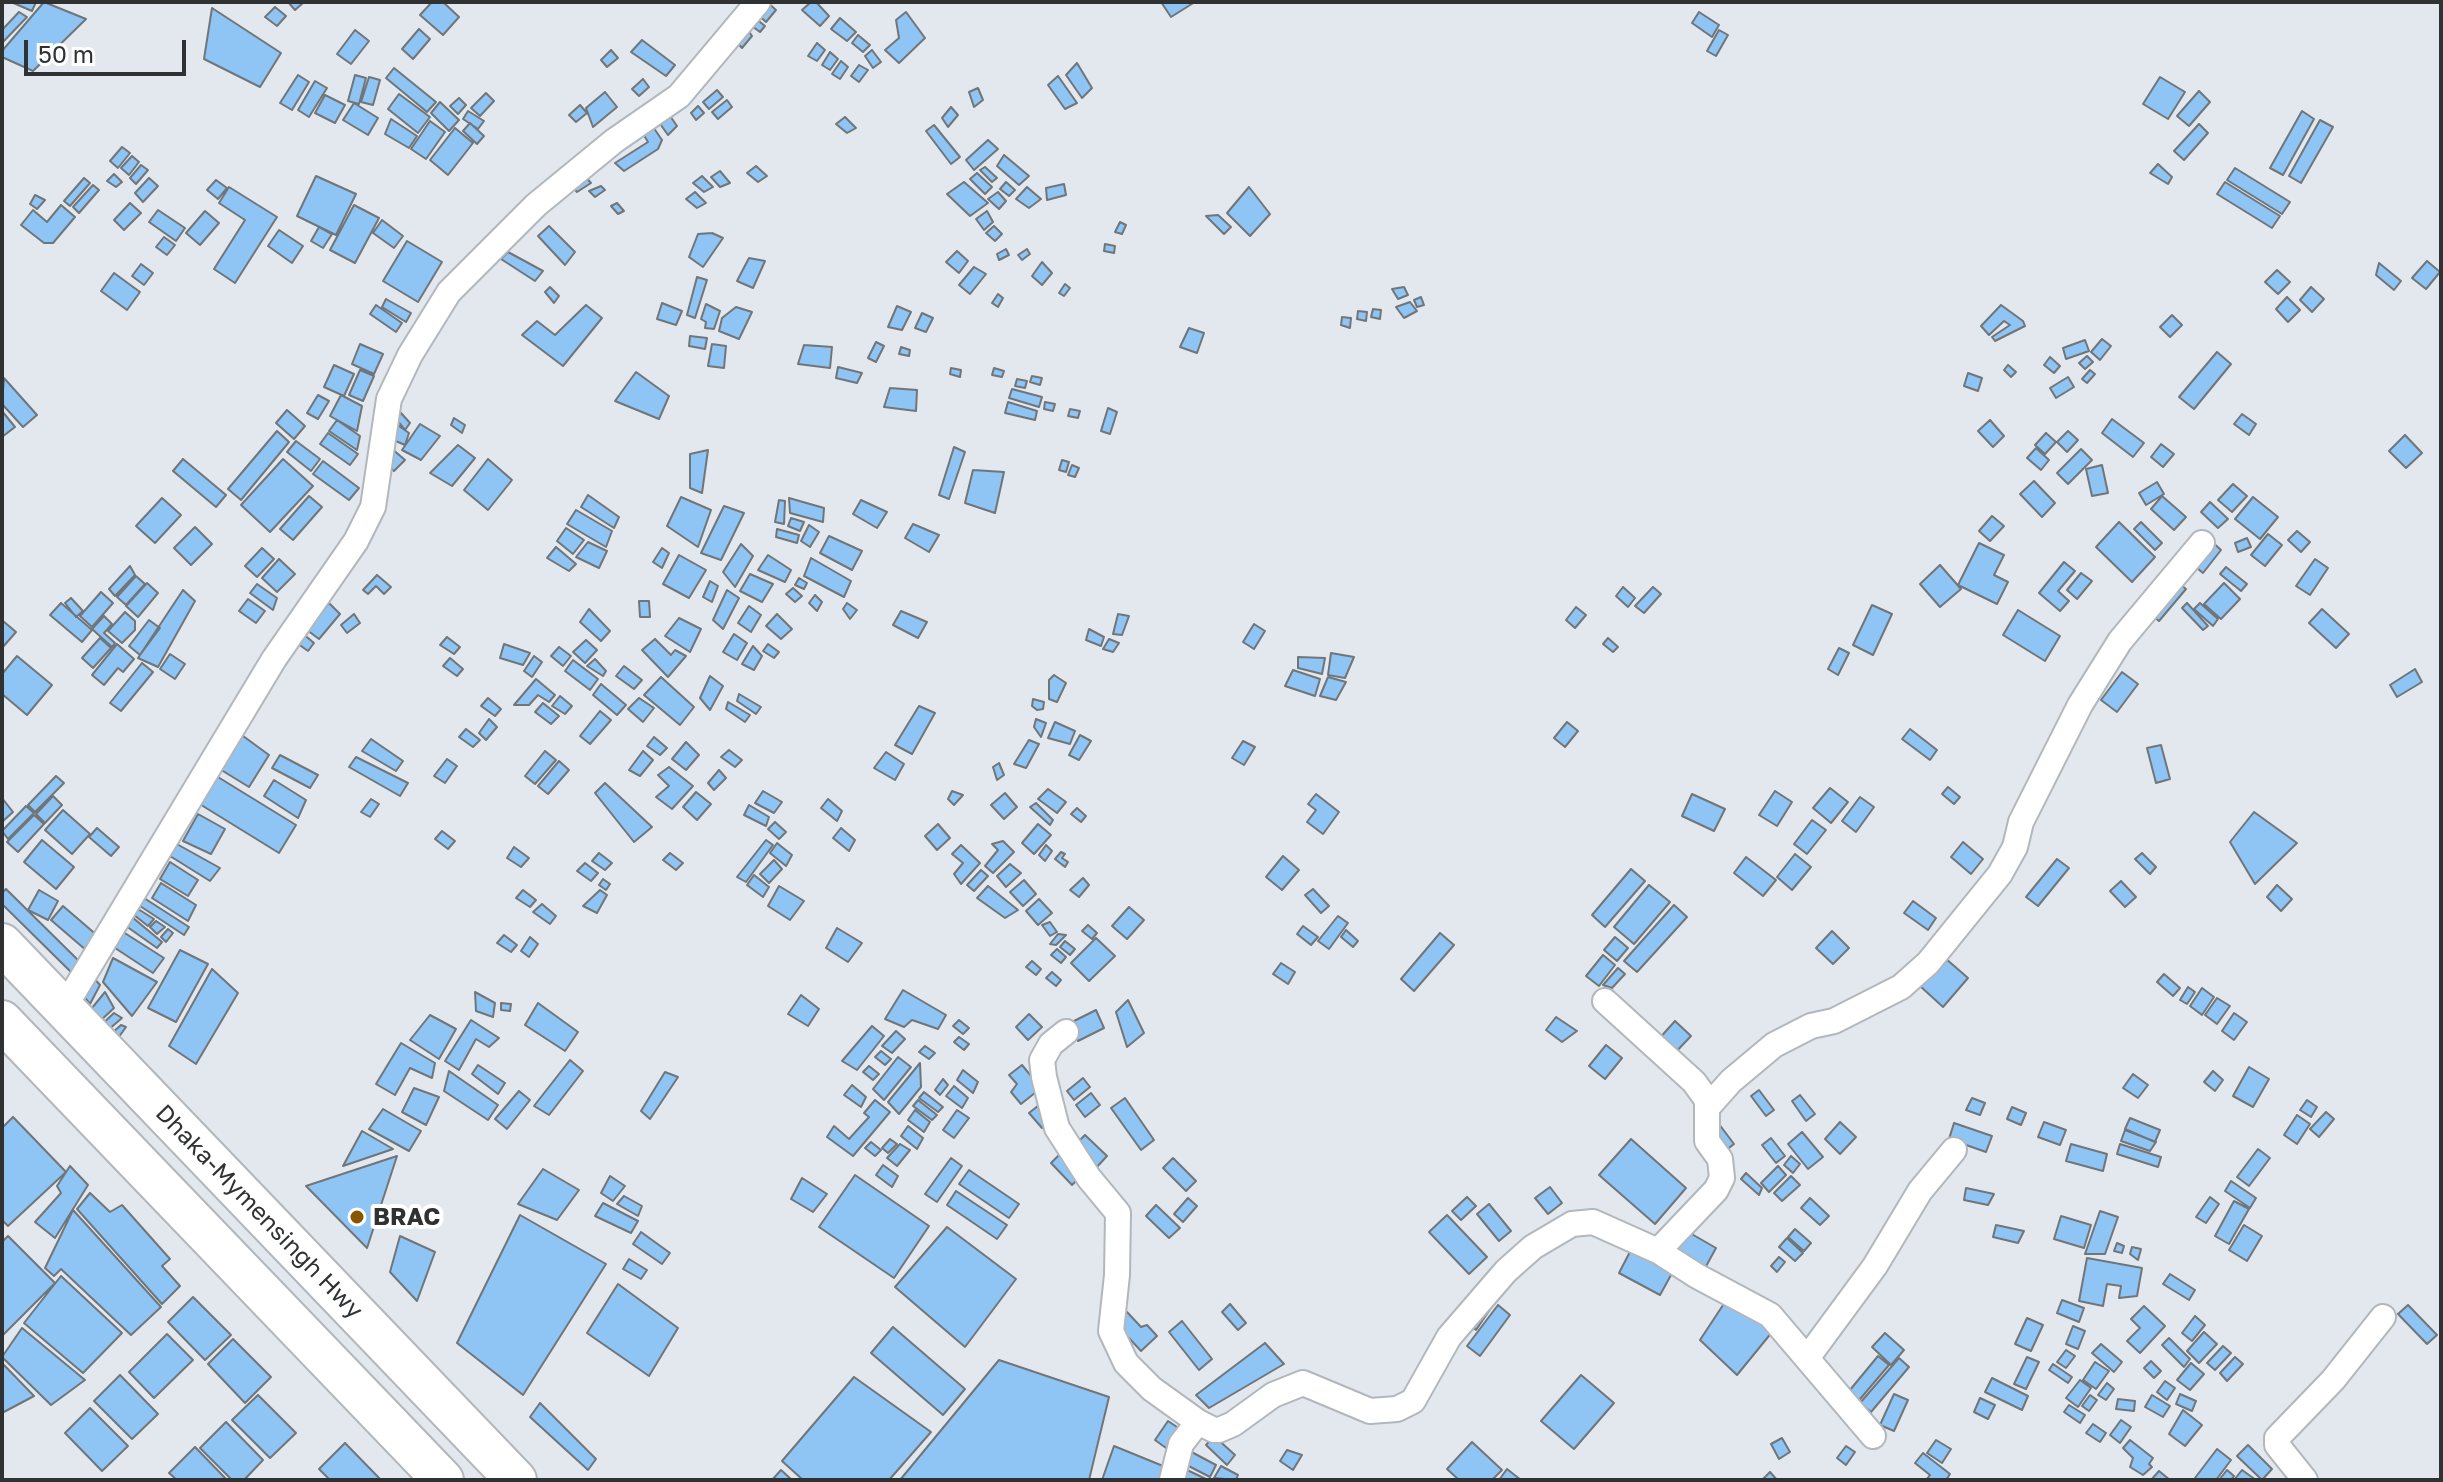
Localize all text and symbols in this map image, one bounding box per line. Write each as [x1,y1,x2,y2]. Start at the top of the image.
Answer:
scale bar [28,24,190,74]
text: 50 m [38,39,94,68]
street label: Dhaka-Mymensingh Hwy [149,1099,369,1325]
place label: BRAC [373,1203,440,1231]
marker: BRAC [348,1208,366,1226]

